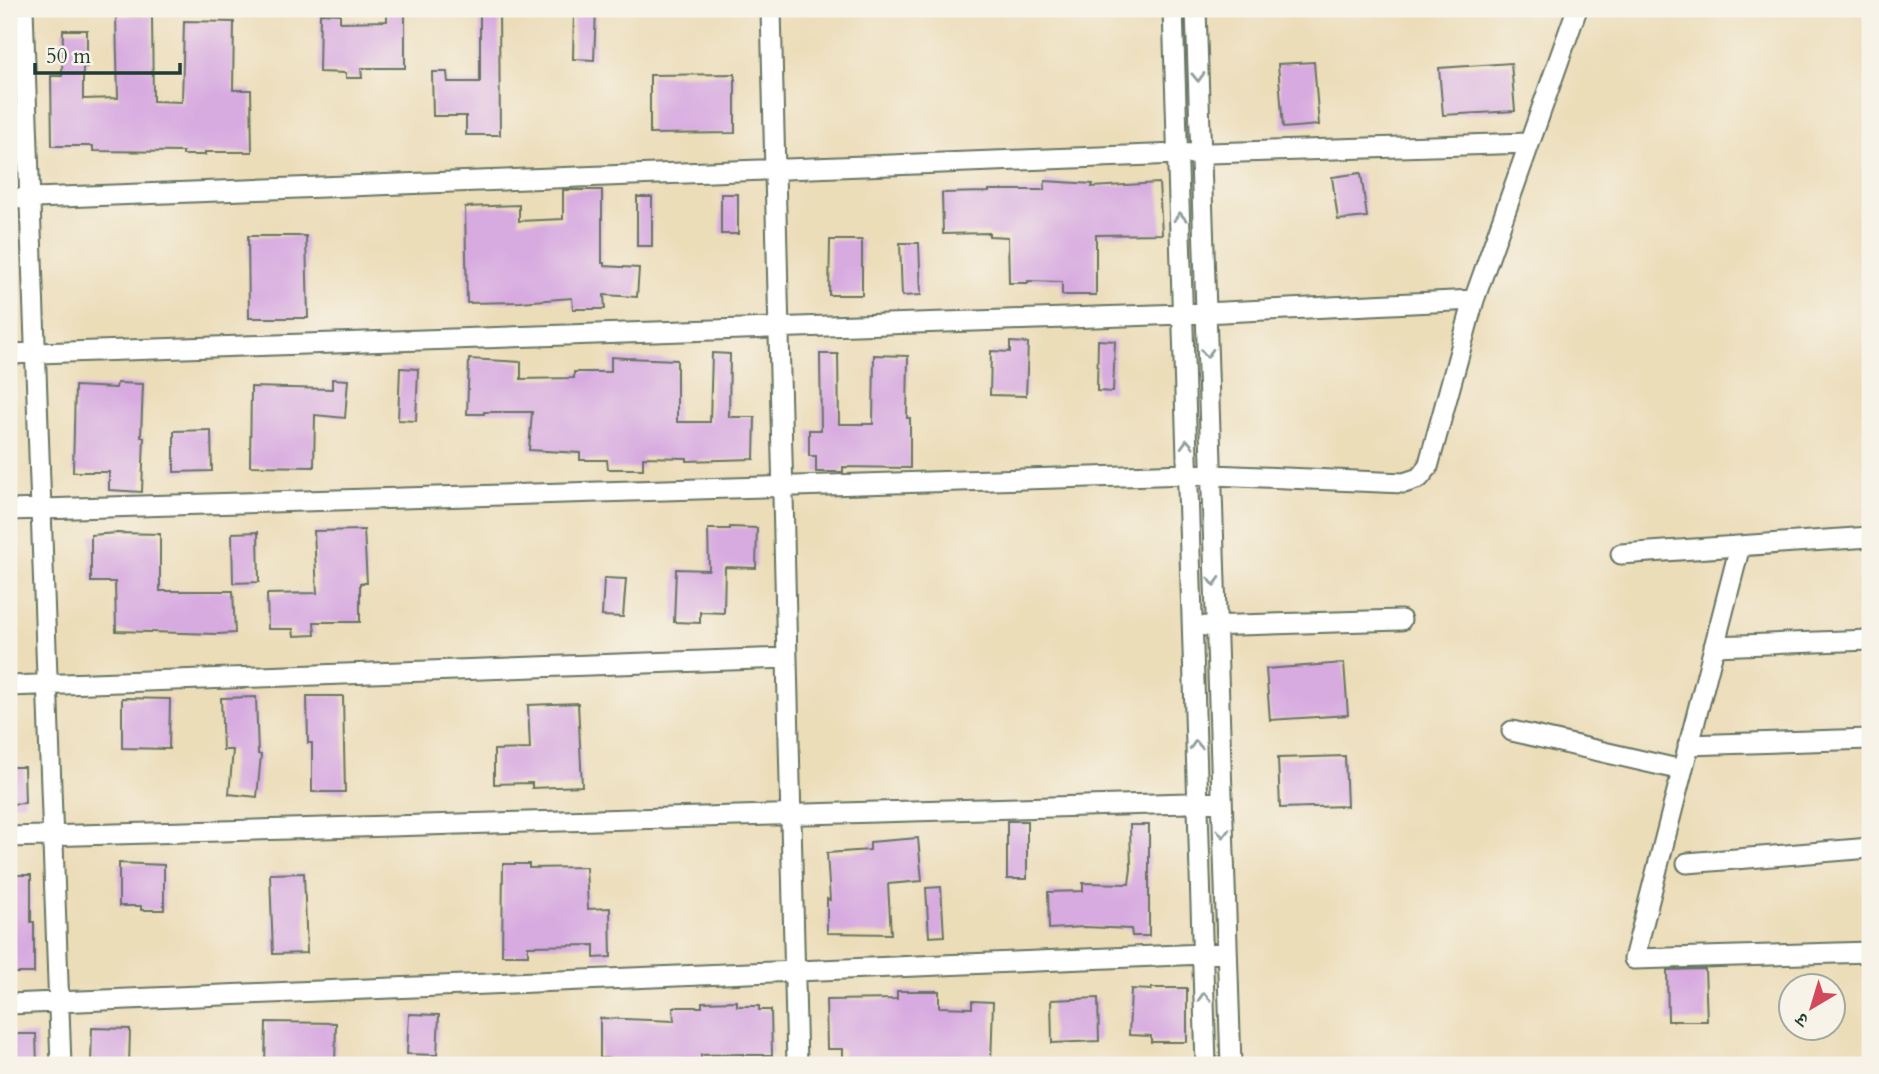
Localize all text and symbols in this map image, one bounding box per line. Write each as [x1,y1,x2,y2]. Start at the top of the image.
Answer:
scale bar [35,32,180,76]
text: 50 m [46,42,91,71]
one-way arrow [1190,72,1205,83]
one-way arrow [1172,211,1187,222]
one-way arrow [1199,348,1214,359]
one-way arrow [1179,439,1194,450]
one-way arrow [1207,575,1222,586]
one-way arrow [1189,739,1204,750]
one-way arrow [1215,827,1230,838]
north arrow [1778,972,1848,1042]
one-way arrow [1196,991,1212,1002]
text: उ [1789,1006,1816,1034]

